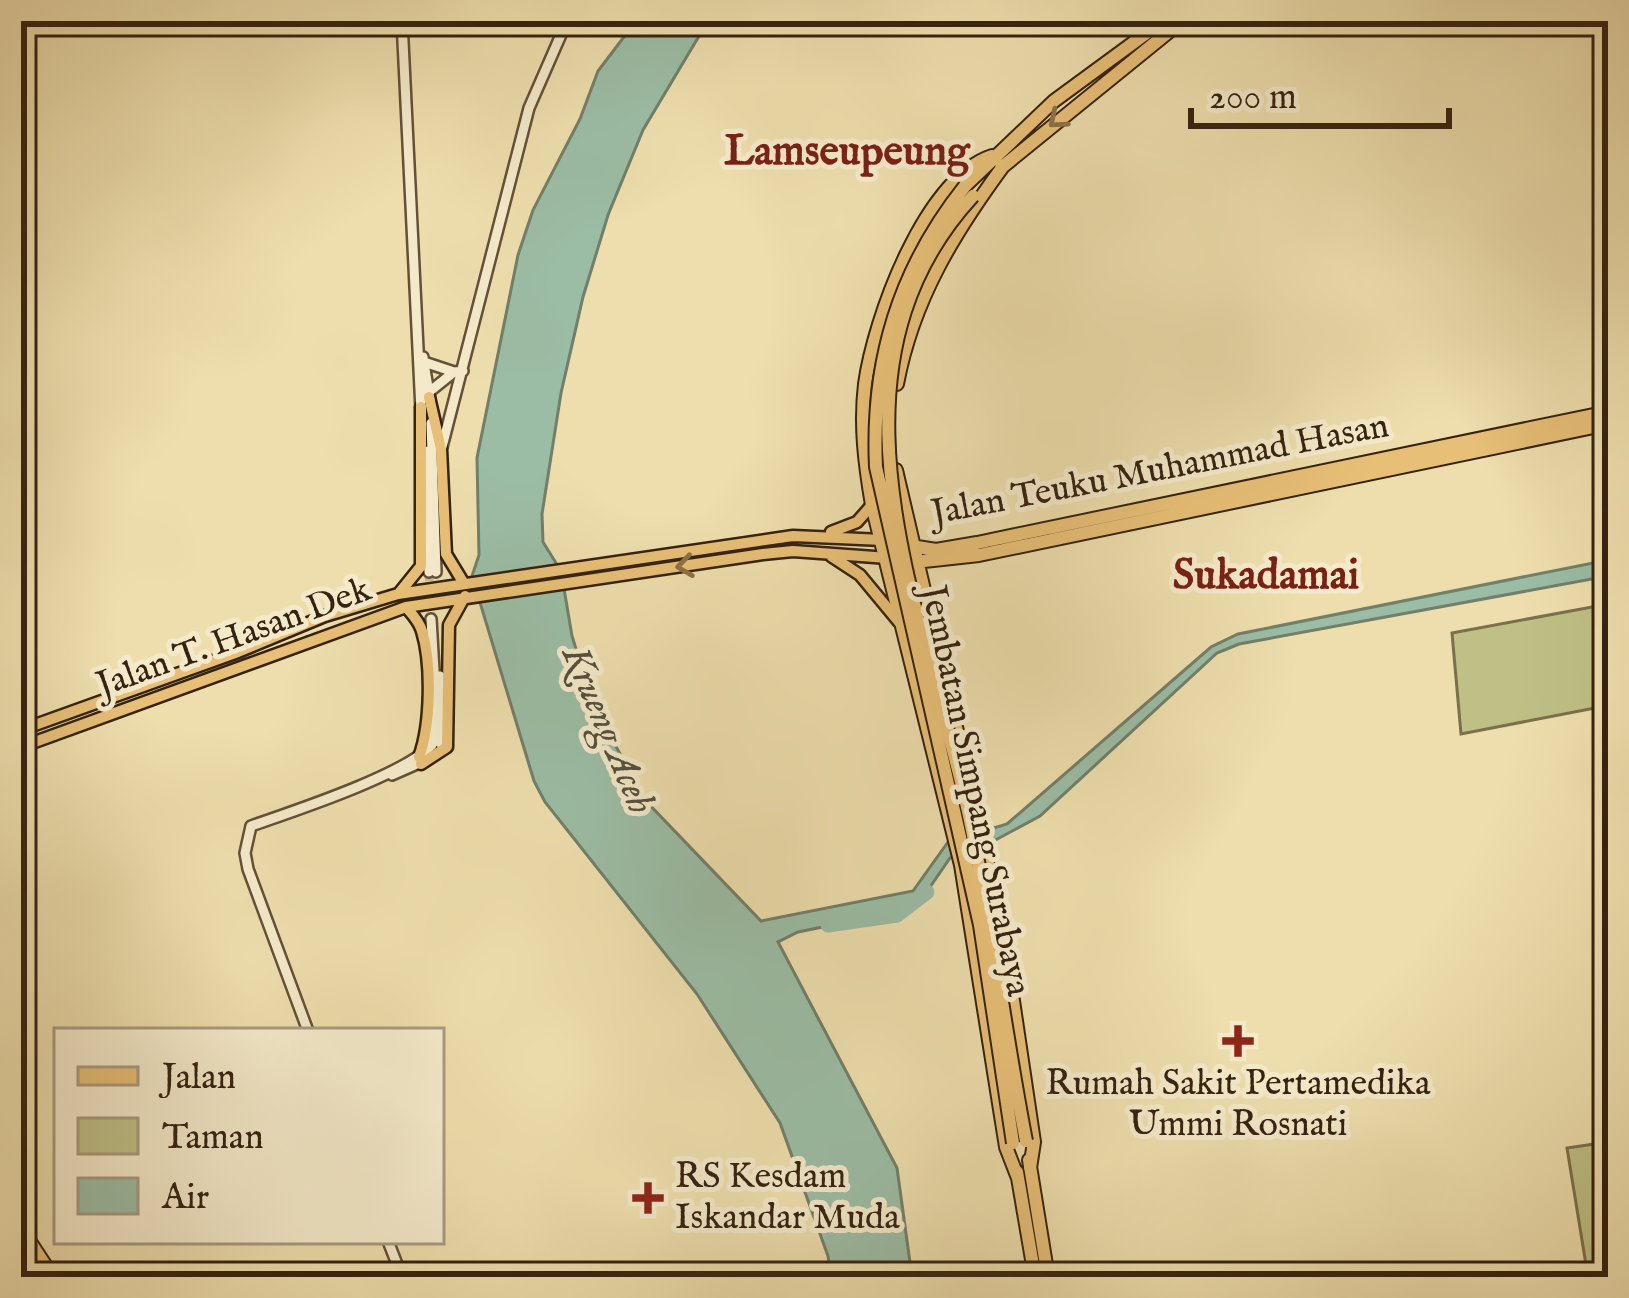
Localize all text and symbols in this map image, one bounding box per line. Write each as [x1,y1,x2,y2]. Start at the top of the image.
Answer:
scale bar [1191,54,1449,128]
text: 200 m [1209,75,1297,121]
one-way arrow [1049,105,1071,127]
district label: Lamseupeung [724,126,971,179]
street label: Jalan Teuku Muhammad Hasan [924,403,1393,538]
district label: Sukadamai [1173,550,1359,603]
one-way arrow [675,552,695,578]
street label: Jalan T. Hasan Dek [87,567,378,710]
street label: Jembatan Simpang Surabaya [908,578,1041,1001]
water label: Krueng Aceh [548,637,664,822]
marker: Rumah Sakit Pertamedika Ummi Rosnati [1222,1025,1254,1057]
legend [54,1028,444,1244]
text: Jalan [158,1055,236,1101]
place label: Rumah Sakit Pertamedika Ummi Rosnati [1045,1061,1431,1148]
text: Taman [162,1115,264,1161]
place label: RS Kesdam Iskandar Muda [675,1154,900,1241]
text: Air [161,1175,209,1221]
marker: RS Kesdam Iskandar Muda [632,1182,664,1214]

